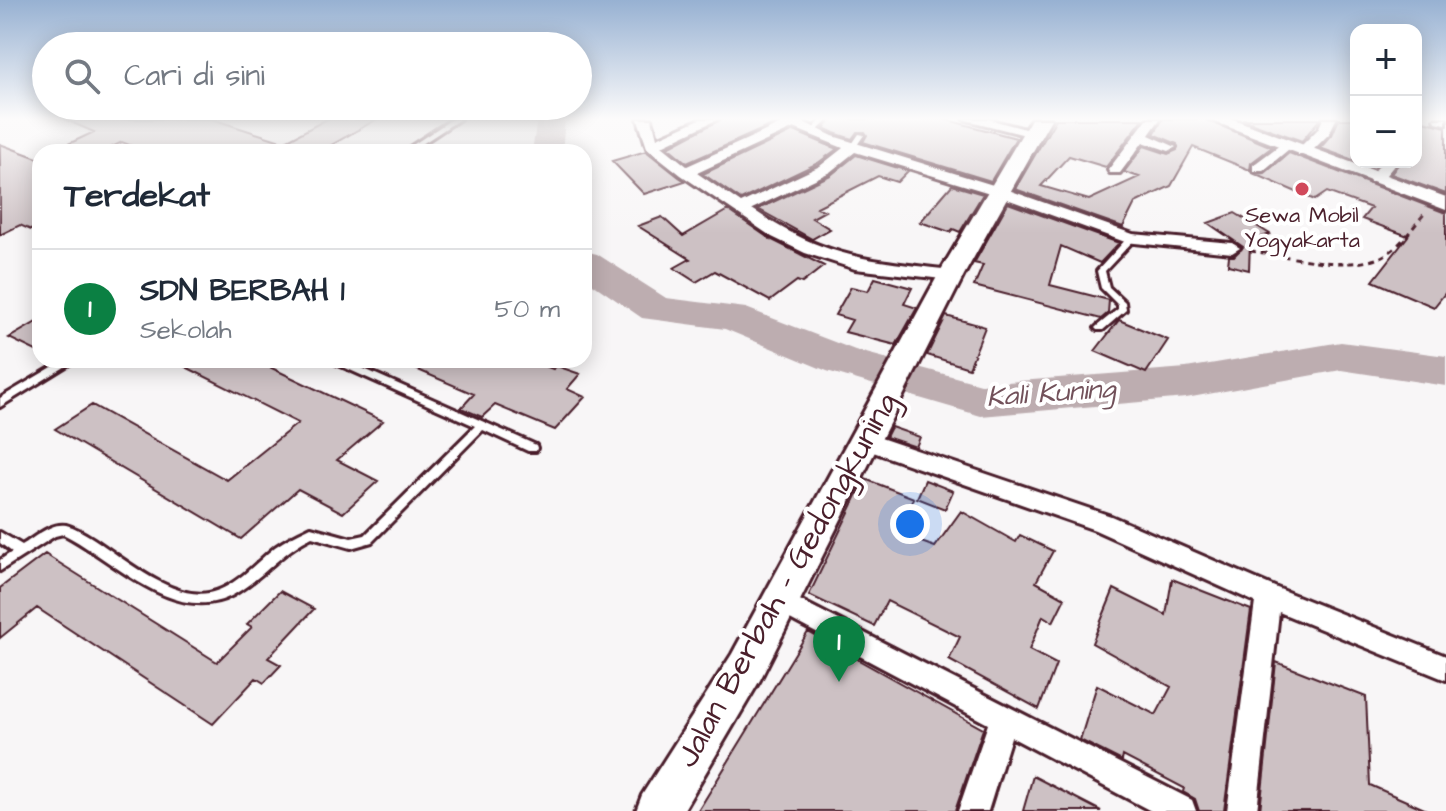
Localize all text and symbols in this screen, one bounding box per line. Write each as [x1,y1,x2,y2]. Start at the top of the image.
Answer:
map controls [1350,24,1422,168]
button: + [1350,24,1422,96]
search box [32,32,592,120]
icon: search [60,54,104,98]
text: Cari di sini [124,55,265,97]
button: − [1350,96,1422,168]
text: Terdekat [64,172,210,220]
marker: Sewa Mobil Yogyakarta [1293,180,1311,198]
place label: Sewa Mobil Yogyakarta [1244,200,1360,257]
text: SDN BERBAH 1 [140,270,345,312]
text: 1 [88,291,92,327]
text: 50 m [495,291,560,327]
text: Sekolah [140,312,232,348]
water label: Kali Kuning [985,369,1118,418]
street label: Jalan Berbah - Gedongkuning [665,384,909,776]
your location [890,504,930,544]
pin: 1 [813,616,865,682]

